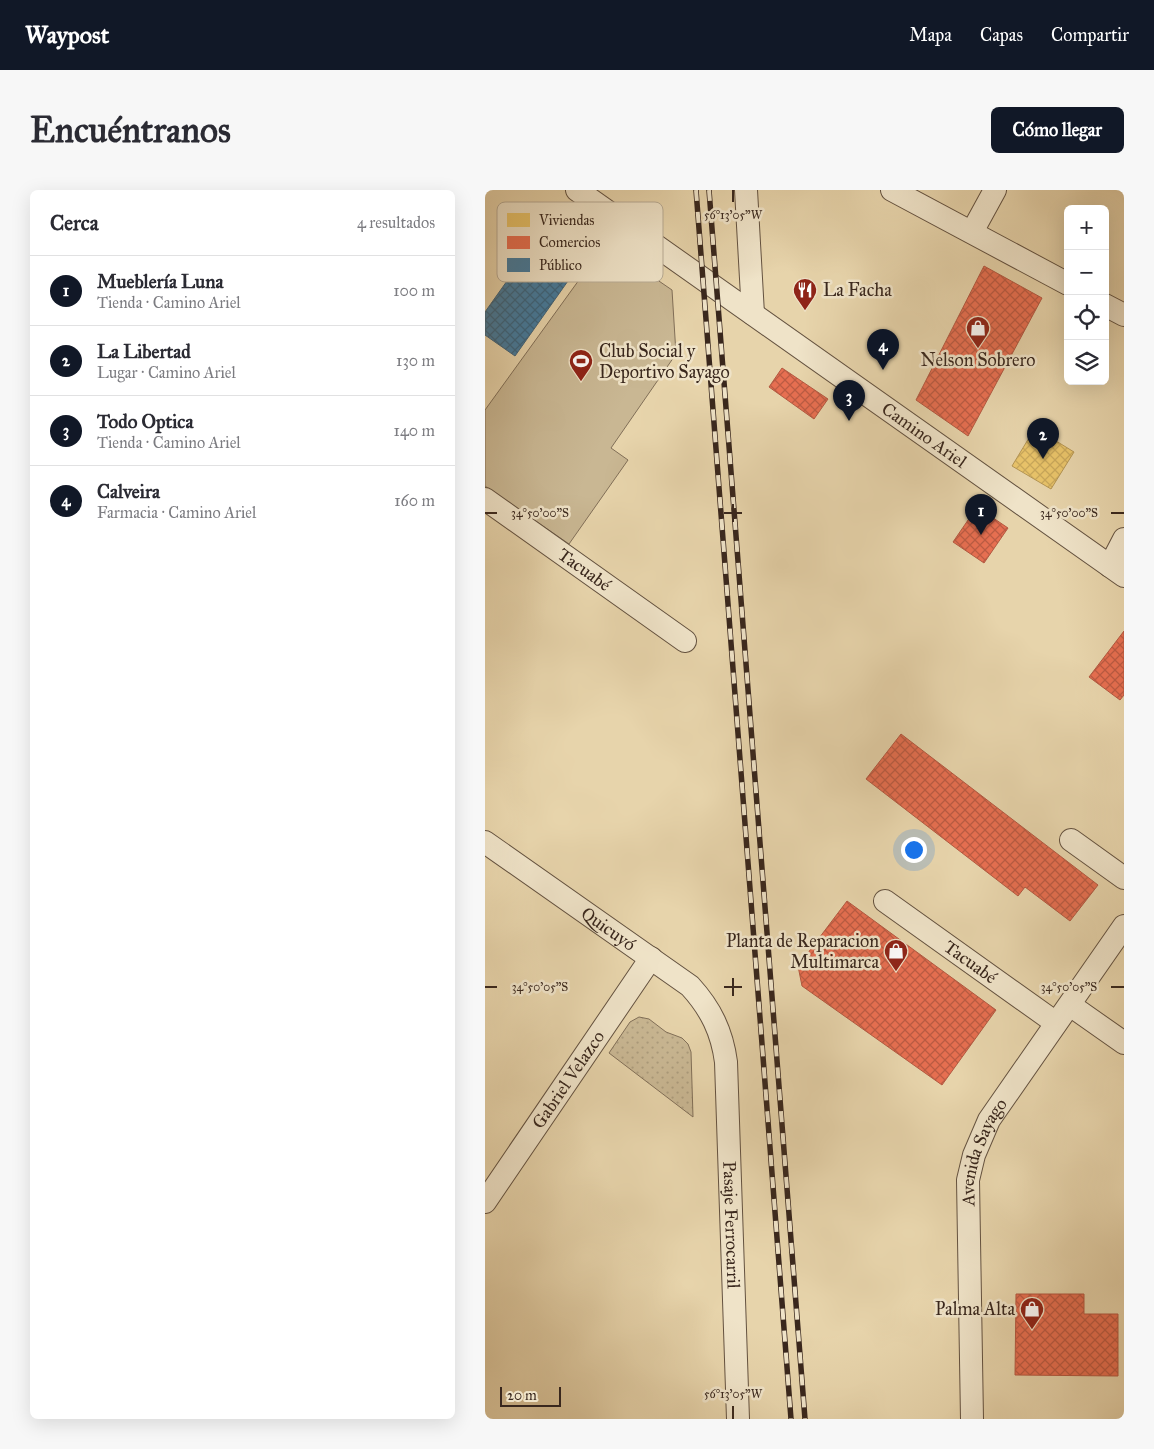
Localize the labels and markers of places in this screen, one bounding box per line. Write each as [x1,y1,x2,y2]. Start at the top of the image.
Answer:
restaurant icon: La Facha [792,277,818,311]
place label: La Facha [823,279,892,301]
shop icon: Nelson Sobrero [965,315,991,349]
pin: 4 [867,329,899,370]
place label: Club Social y Deportivo Sayago [599,340,730,384]
sports icon: Club Social y Deportivo Sayago [568,348,594,382]
place label: Nelson Sobrero [921,349,1035,371]
pin: 3 [833,380,865,421]
pin: 2 [1027,418,1059,459]
pin: 1 [965,494,997,535]
place label: Planta de Reparacion Multimarca [726,930,879,973]
shop icon: Planta de Reparacion Multimarca [883,938,909,972]
shop icon: Palma Alta [1019,1296,1045,1330]
place label: Palma Alta [935,1298,1015,1320]

